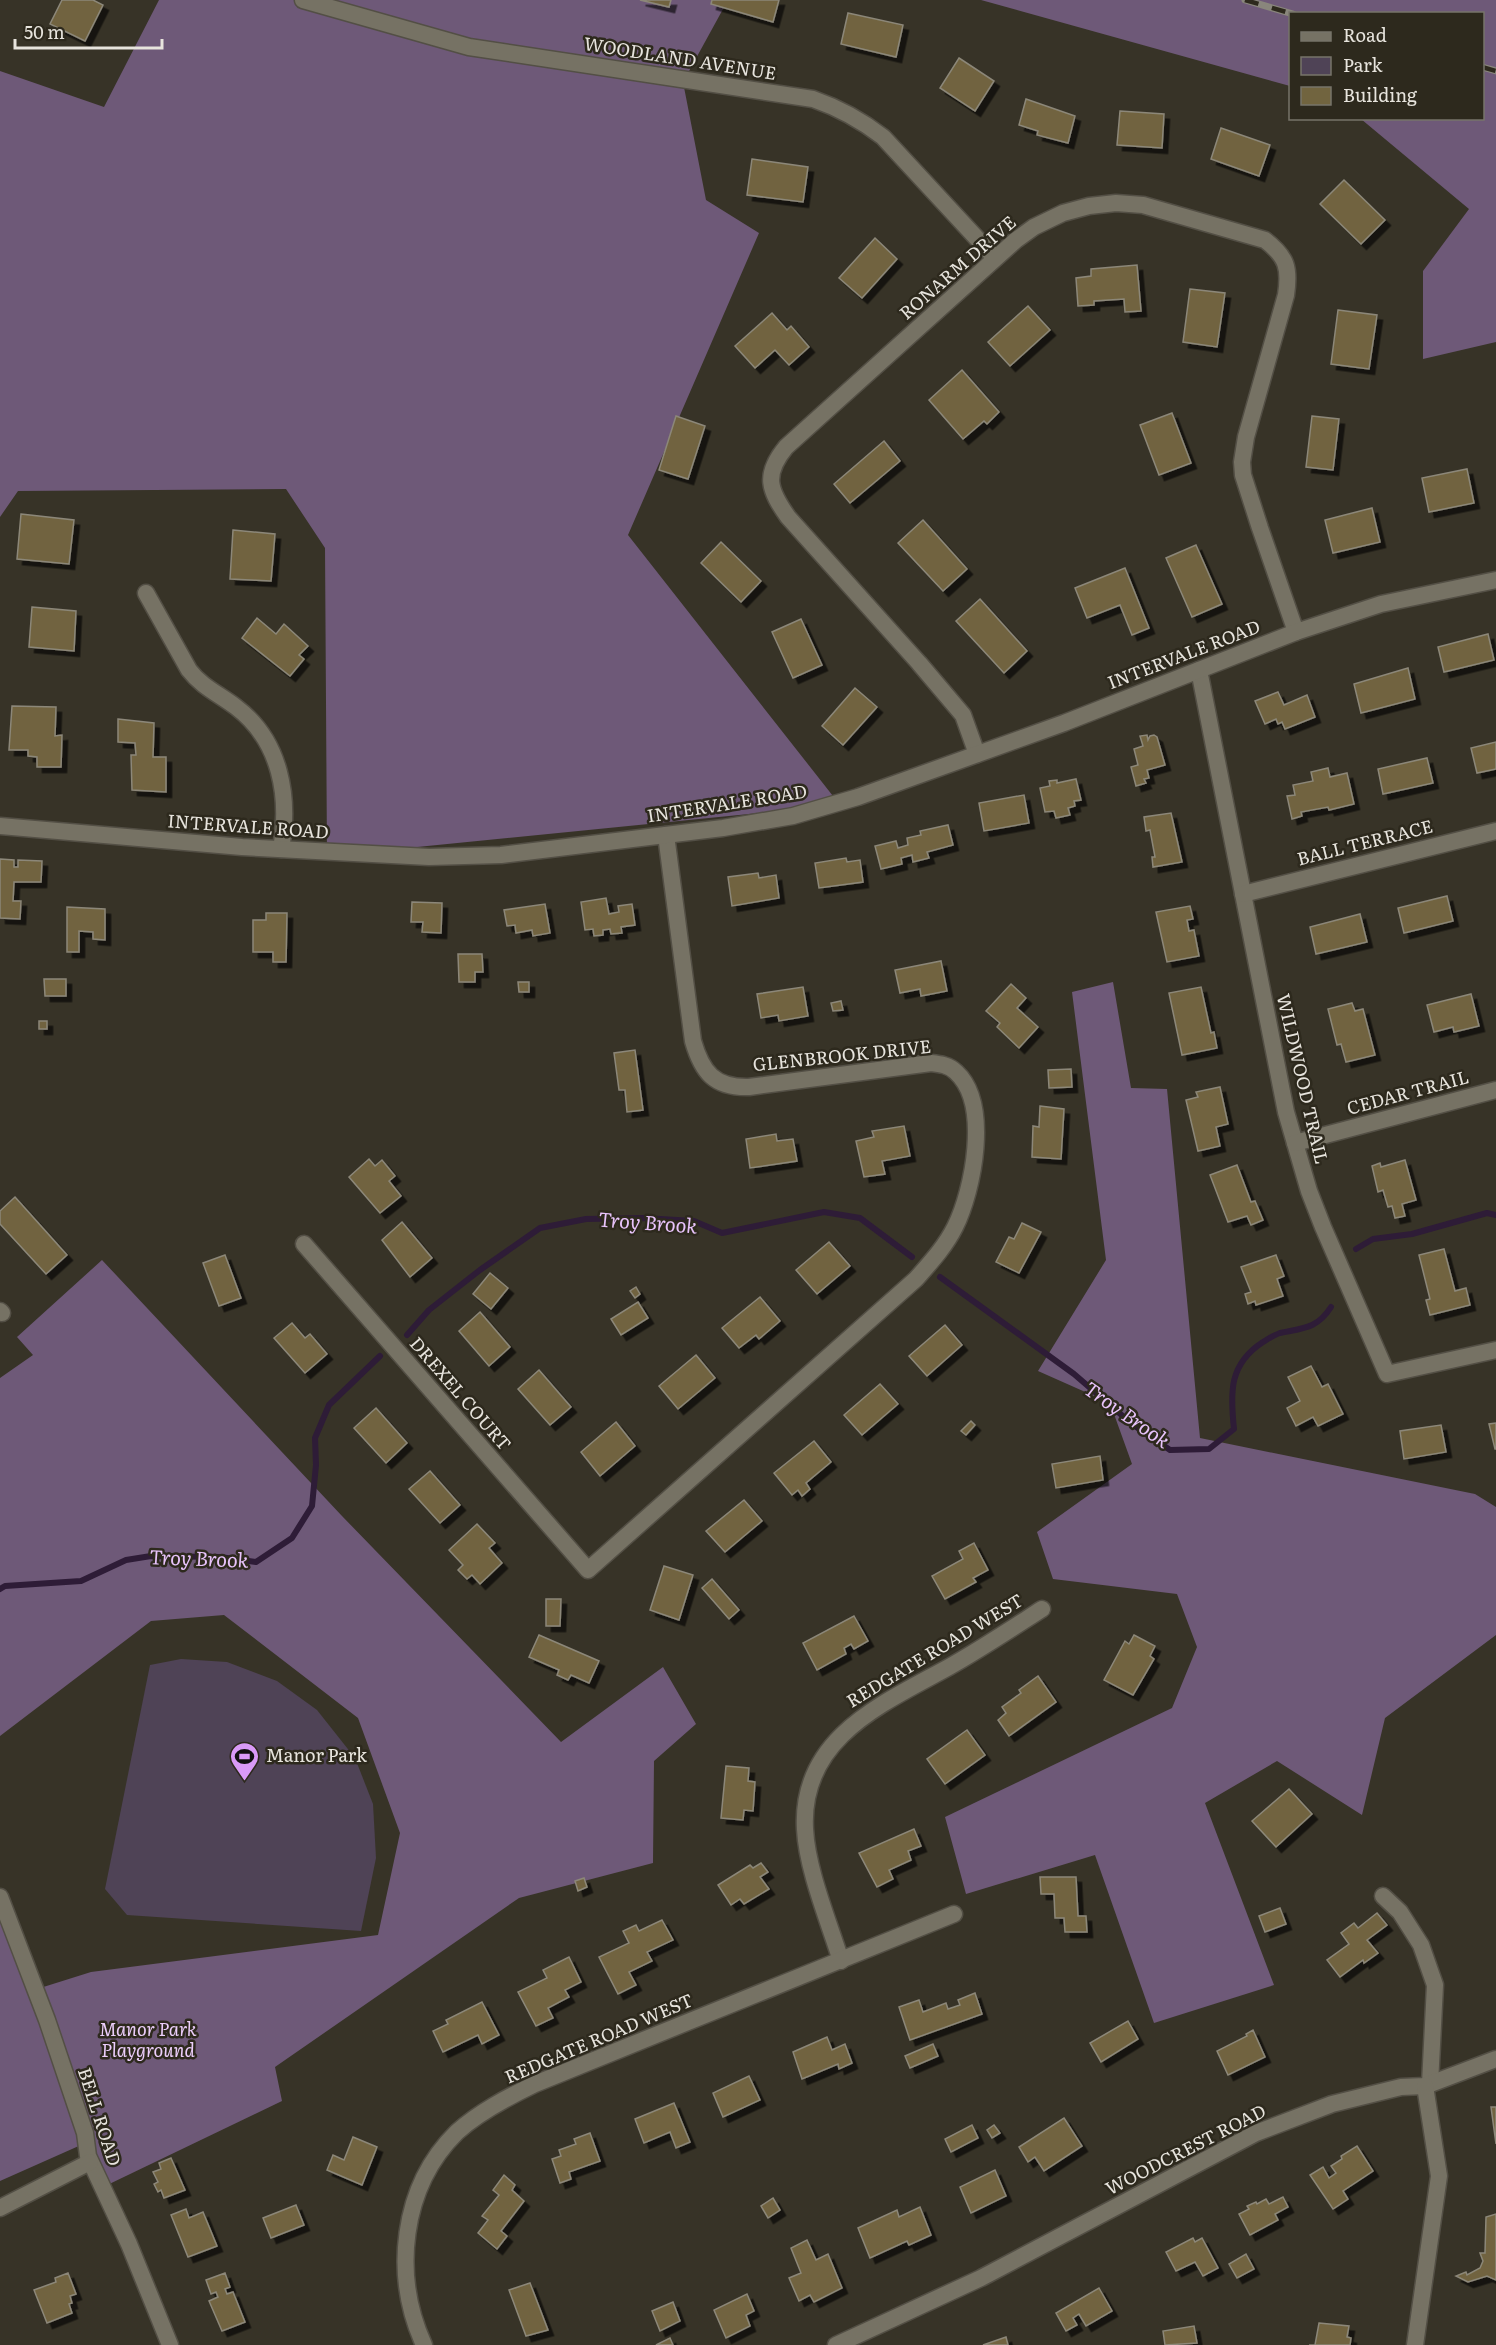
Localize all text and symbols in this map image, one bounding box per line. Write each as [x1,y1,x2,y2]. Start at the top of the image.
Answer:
scale bar [15,12,162,50]
legend [1289,12,1484,120]
text: 50 m [24,18,65,45]
text: Road [1343,21,1387,48]
street label: WOODLAND AVENUE [582,29,778,86]
text: Park [1343,51,1384,78]
text: Building [1343,81,1418,108]
street label: RONARM DRIVE [893,208,1021,325]
street label: INTERVALE ROAD [1103,612,1264,695]
street label: INTERVALE ROAD [645,777,809,828]
street label: INTERVALE ROAD [167,806,330,845]
street label: BALL TERRACE [1294,812,1435,871]
street label: WILDWOOD TRAIL [1271,991,1336,1167]
street label: GLENBROOK DRIVE [751,1032,932,1077]
street label: CEDAR TRAIL [1344,1062,1472,1121]
water label: Troy Brook [598,1203,698,1239]
street label: DREXEL COURT [404,1330,518,1456]
water label: Troy Brook [1079,1373,1177,1454]
water label: Troy Brook [149,1540,249,1574]
street label: REDGATE ROAD WEST [841,1586,1028,1713]
sports icon: Manor Park [229,1740,261,1782]
place label: Manor Park [266,1741,368,1768]
street label: REDGATE ROAD WEST [500,1986,697,2090]
park label: Manor Park Playground [99,2015,197,2063]
street label: BELL ROAD [72,2064,129,2169]
street label: WOODCREST ROAD [1100,2096,1270,2201]

